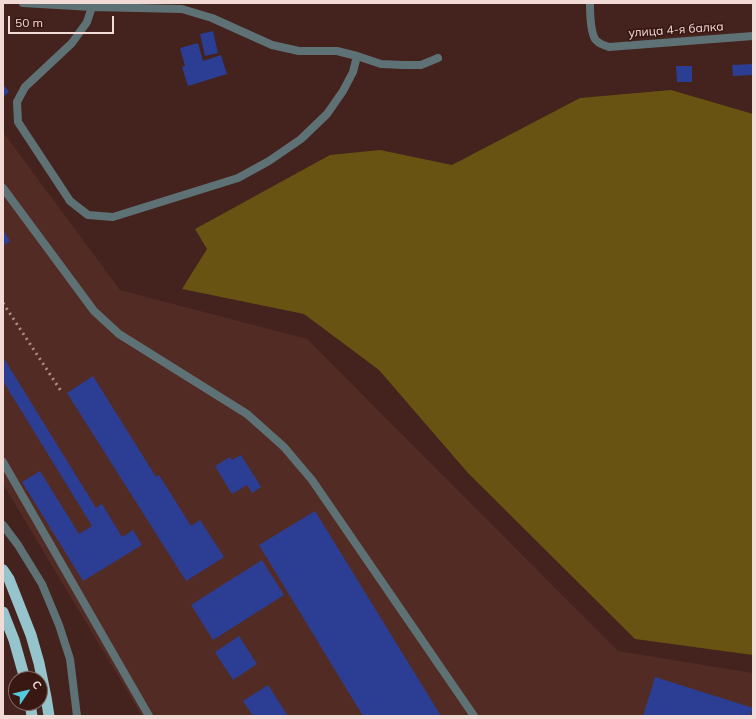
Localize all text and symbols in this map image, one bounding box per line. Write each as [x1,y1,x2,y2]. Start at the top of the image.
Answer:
scale bar [10,8,116,34]
text: 50 m [15,15,43,30]
street label: улица 4-я балка [628,19,724,41]
north arrow [8,671,48,711]
text: С [29,678,45,692]

